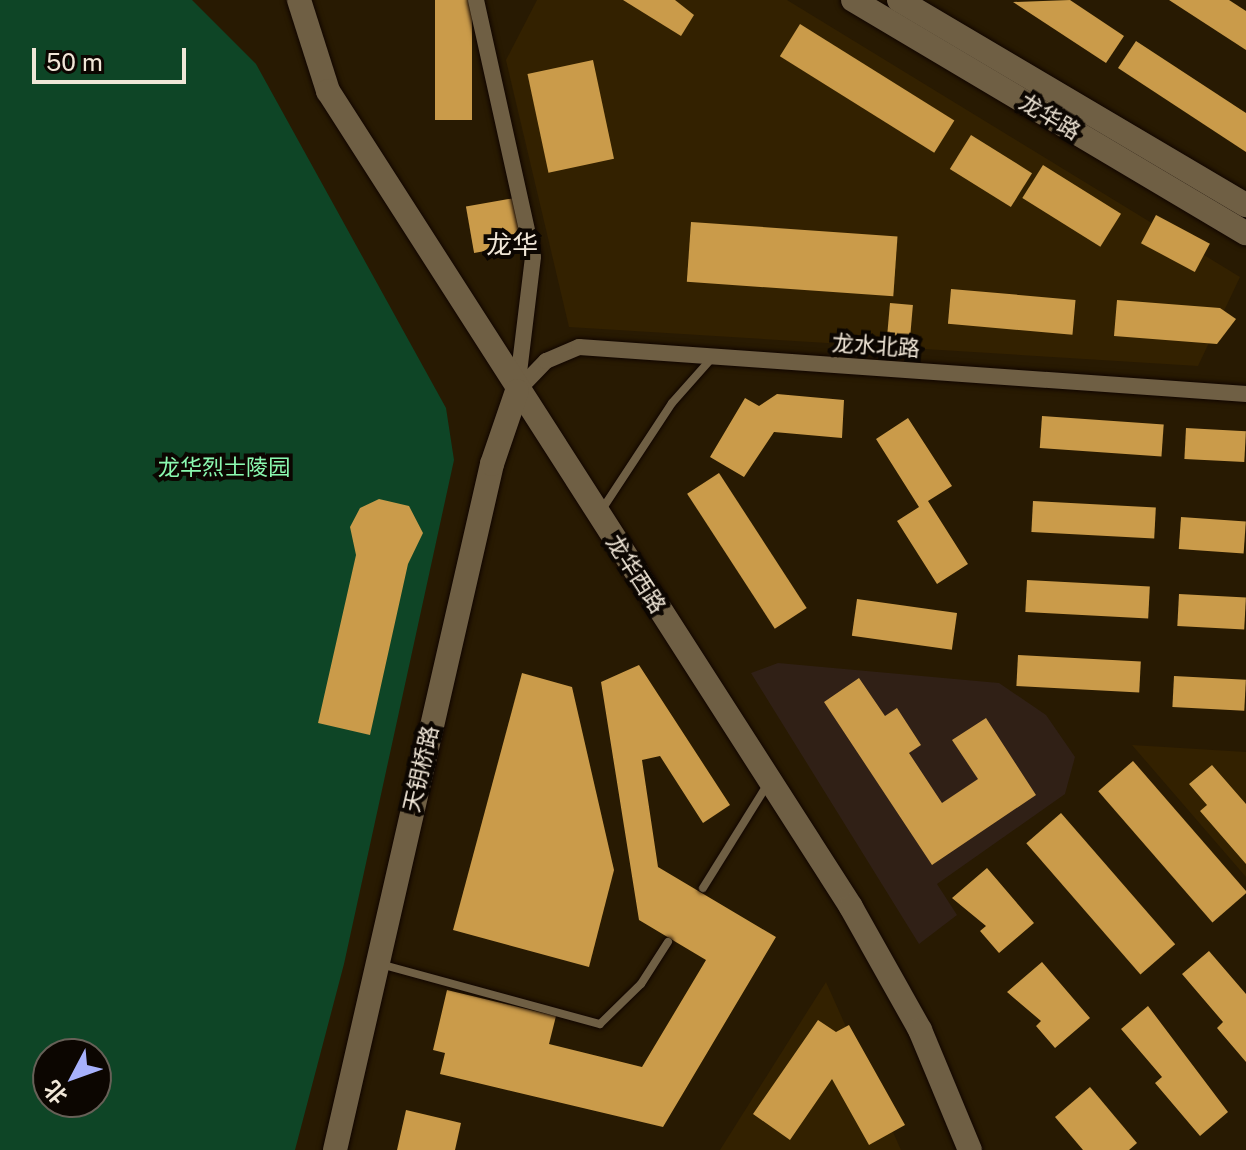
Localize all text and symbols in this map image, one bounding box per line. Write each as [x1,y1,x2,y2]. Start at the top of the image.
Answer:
scale bar [36,32,190,82]
text: 50 m [46,48,103,76]
street label: 龙华路 [1015,89,1085,145]
district label: 龙华 [486,229,538,261]
street label: 龙水北路 [831,330,921,362]
park label: 龙华烈士陵园 [158,455,290,481]
street label: 龙华西路 [601,530,671,618]
street label: 天钥桥路 [398,723,444,815]
north arrow [32,1038,112,1118]
text: 北 [38,1076,72,1109]

